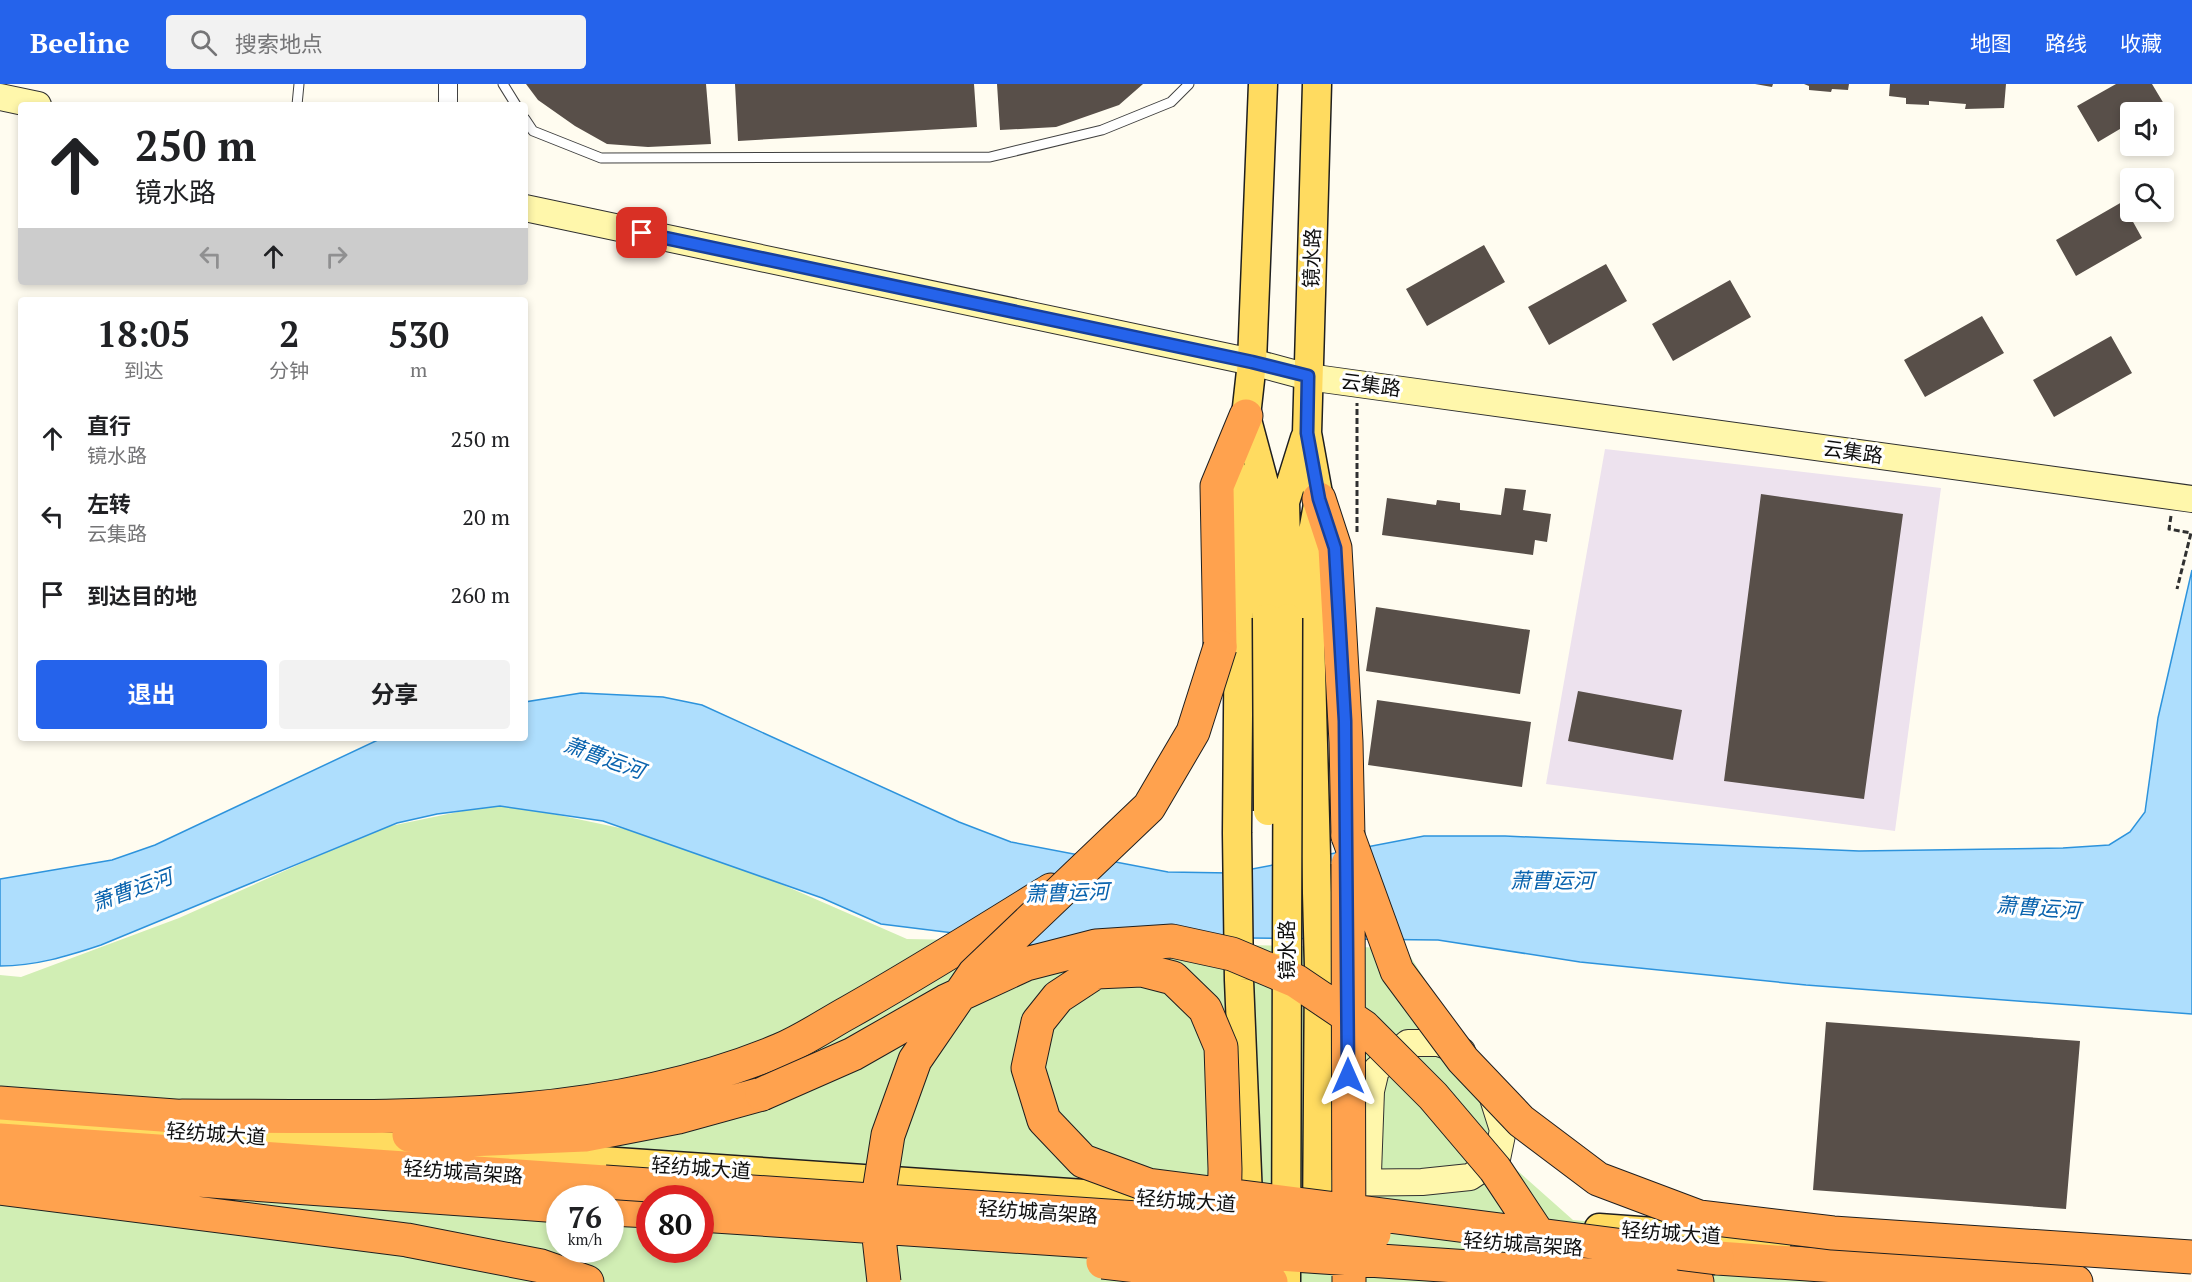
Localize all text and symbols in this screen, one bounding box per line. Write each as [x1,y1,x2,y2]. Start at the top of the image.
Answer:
search box [166,15,586,69]
text: Beeline [30,24,130,61]
icon: search [187,26,220,59]
text: 搜索地点 [235,29,323,58]
text: 地图 [1970,29,2012,57]
text: 路线 [2045,29,2087,57]
text: 收藏 [2120,29,2162,57]
map controls [2120,102,2174,222]
button: sound [2120,102,2174,156]
text: 250 m [135,117,256,173]
icon: ahead [36,126,114,204]
button: search [2120,168,2174,222]
text: 镜水路 [135,174,216,210]
pin [616,207,667,258]
icon: arrive [625,216,658,249]
street label: 镜水路 [1297,228,1326,288]
icon: left [194,240,227,273]
icon: ahead [257,240,290,273]
icon: right [320,240,353,273]
text: 18:05 [97,310,191,357]
text: 2 [279,310,300,357]
text: 530 [388,311,449,358]
text: m [410,356,427,383]
text: 到达 [124,357,164,384]
text: 分钟 [269,357,309,384]
street label: 云集路 [1339,367,1403,402]
text: 直行 [87,411,131,440]
icon: ahead [36,422,69,455]
text: 250 m [450,424,510,453]
street label: 云集路 [1821,434,1885,469]
text: 镜水路 [87,442,147,469]
text: 左转 [87,489,131,518]
icon: left [36,500,69,533]
text: 20 m [462,502,510,531]
text: 云集路 [87,520,147,547]
icon: arrive [36,578,69,611]
text: 260 m [450,580,510,609]
text: 到达目的地 [87,581,197,610]
button: 退出 [36,660,267,729]
button: 分享 [279,660,510,729]
water label: 萧曹运河 [560,730,652,786]
water label: 萧曹运河 [87,860,180,917]
water label: 萧曹运河 [1510,866,1598,894]
water label: 萧曹运河 [1025,876,1113,907]
water label: 萧曹运河 [1995,890,2085,924]
street label: 镜水路 [1273,920,1300,980]
position arrow [1316,1044,1380,1108]
street label: 轻纺城大道 [165,1117,267,1150]
street label: 轻纺城大道 [650,1151,752,1184]
street label: 轻纺城高架路 [402,1154,524,1189]
street label: 轻纺城大道 [1135,1184,1237,1217]
speed limit sign: 80 [636,1185,714,1263]
street label: 轻纺城高架路 [977,1194,1099,1229]
text: 76 [568,1197,602,1237]
street label: 轻纺城大道 [1620,1216,1722,1249]
street label: 轻纺城高架路 [1462,1226,1584,1261]
text: km/h [568,1229,602,1249]

